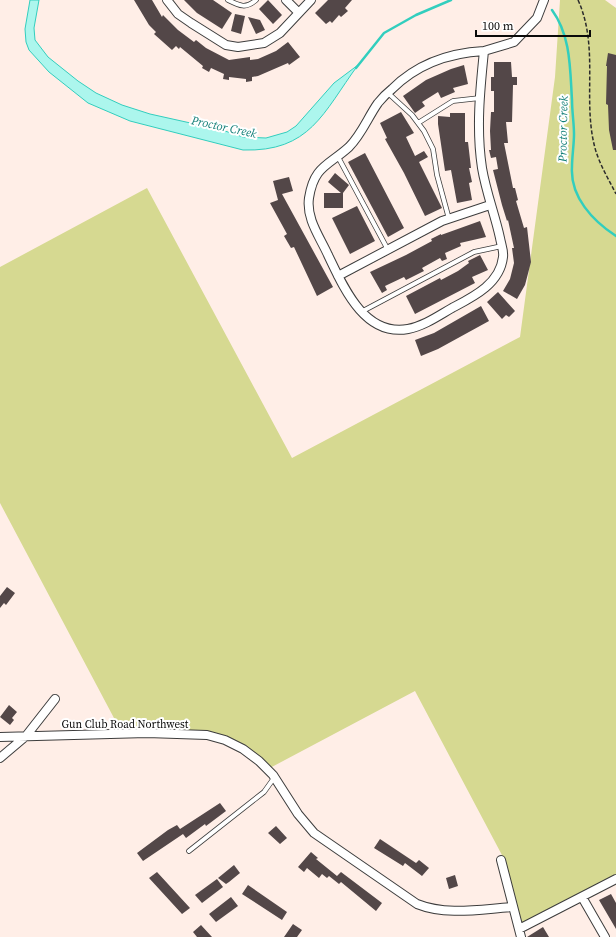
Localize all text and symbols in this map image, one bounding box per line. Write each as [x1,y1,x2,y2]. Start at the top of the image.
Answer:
scale bar [476,12,590,38]
text: 100 m [482,18,514,34]
water label: Proctor Creek [554,95,572,163]
water label: Proctor Creek [189,112,258,142]
street label: Gun Club Road Northwest [62,717,189,732]

